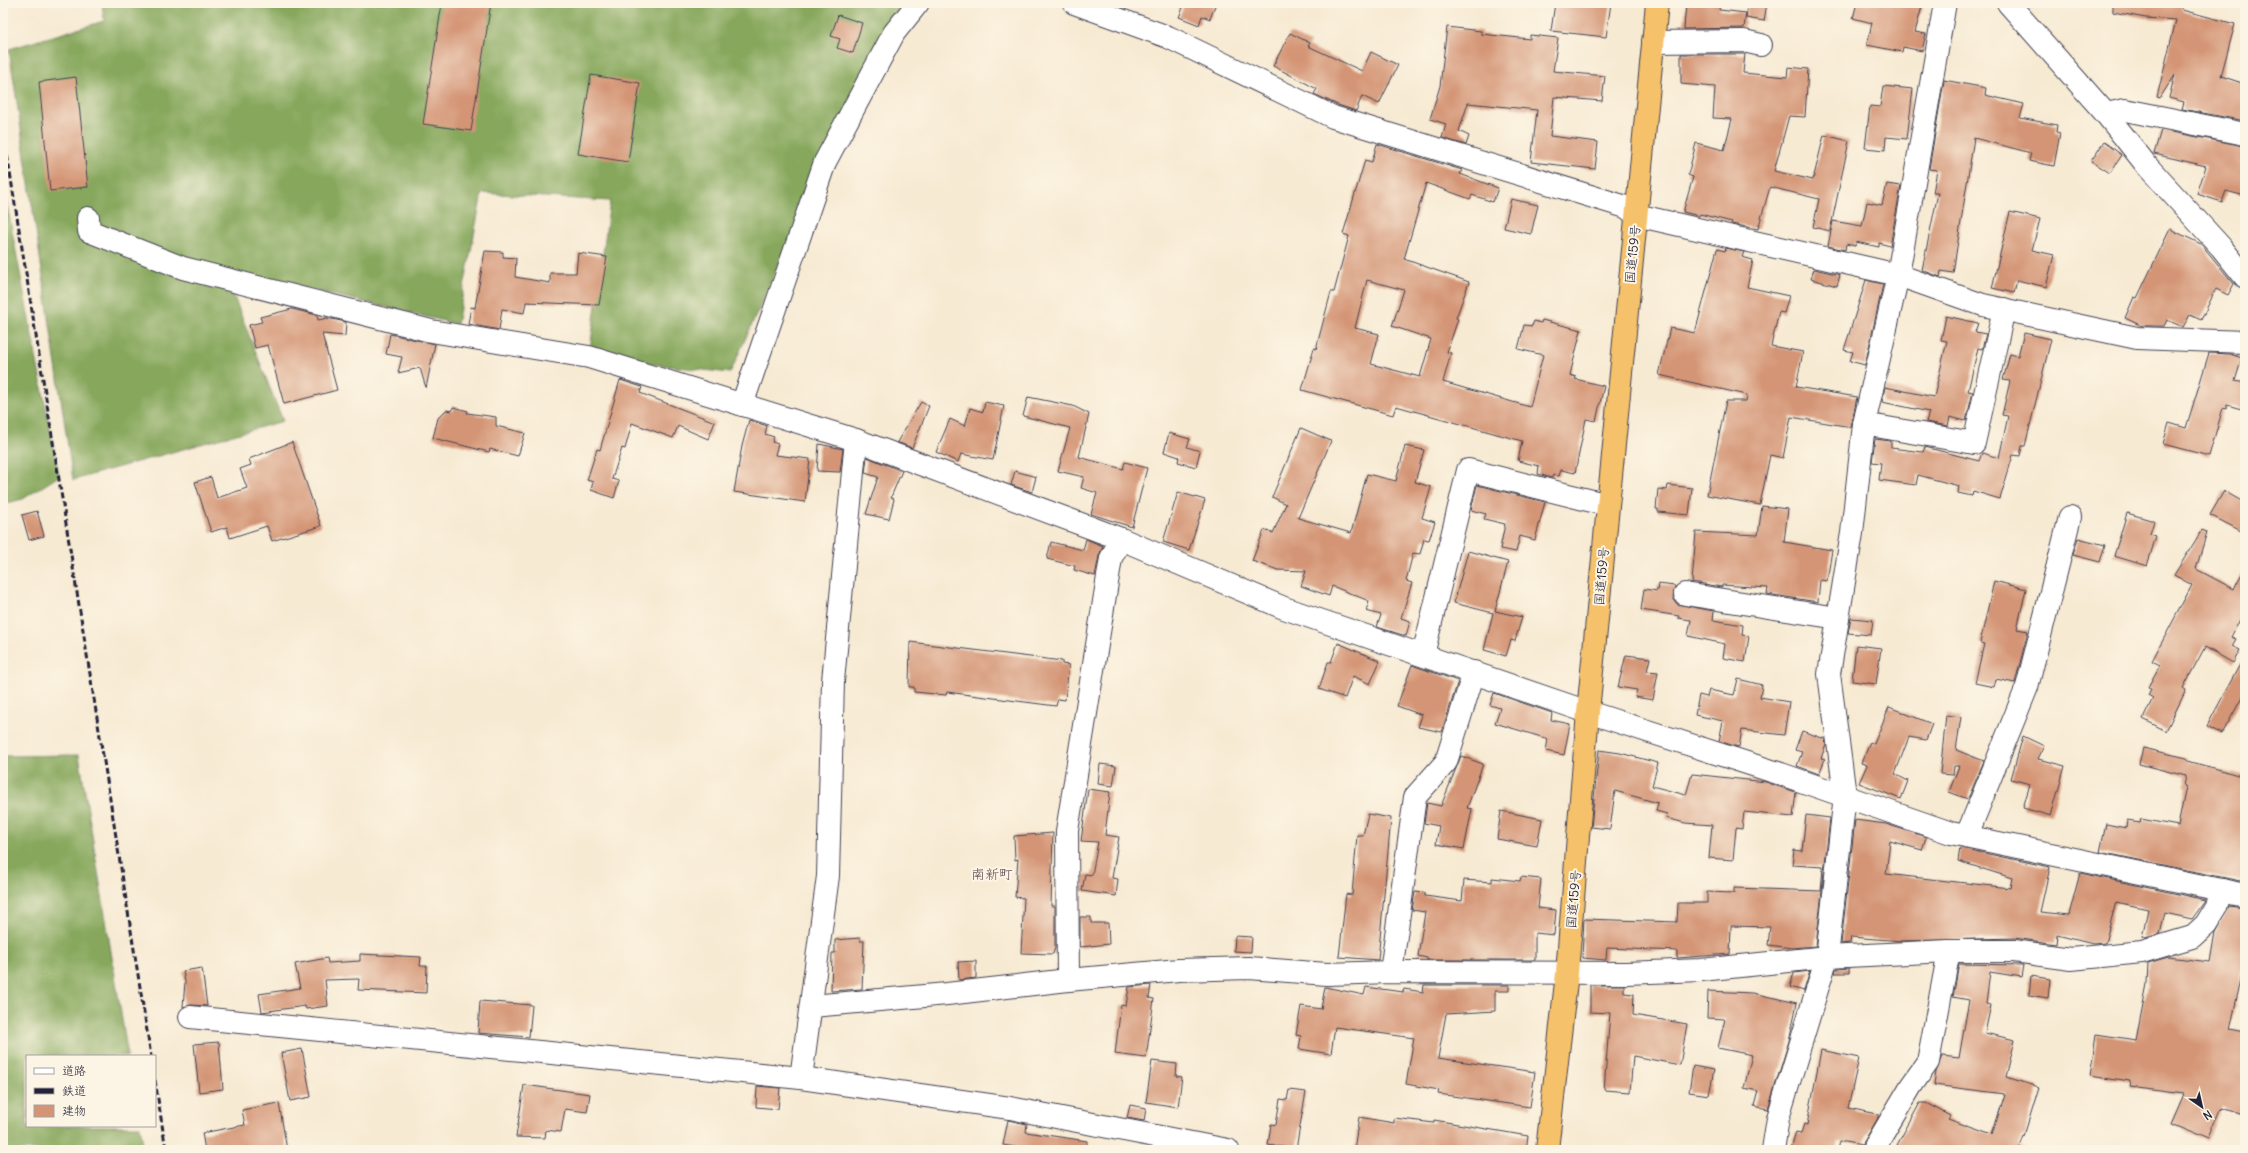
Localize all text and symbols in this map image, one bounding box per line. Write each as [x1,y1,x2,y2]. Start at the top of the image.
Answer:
street label: 国道159号 [1621,224,1644,284]
street label: 国道159号 [1590,546,1613,606]
district label: 南新町 [971,865,1013,883]
street label: 国道159号 [1562,869,1585,929]
legend [26,1055,156,1127]
text: 道路 [62,1063,86,1078]
text: 鉄道 [62,1083,86,1098]
north arrow [2182,1087,2222,1127]
text: 建物 [62,1103,86,1118]
text: N [2201,1107,2215,1123]

